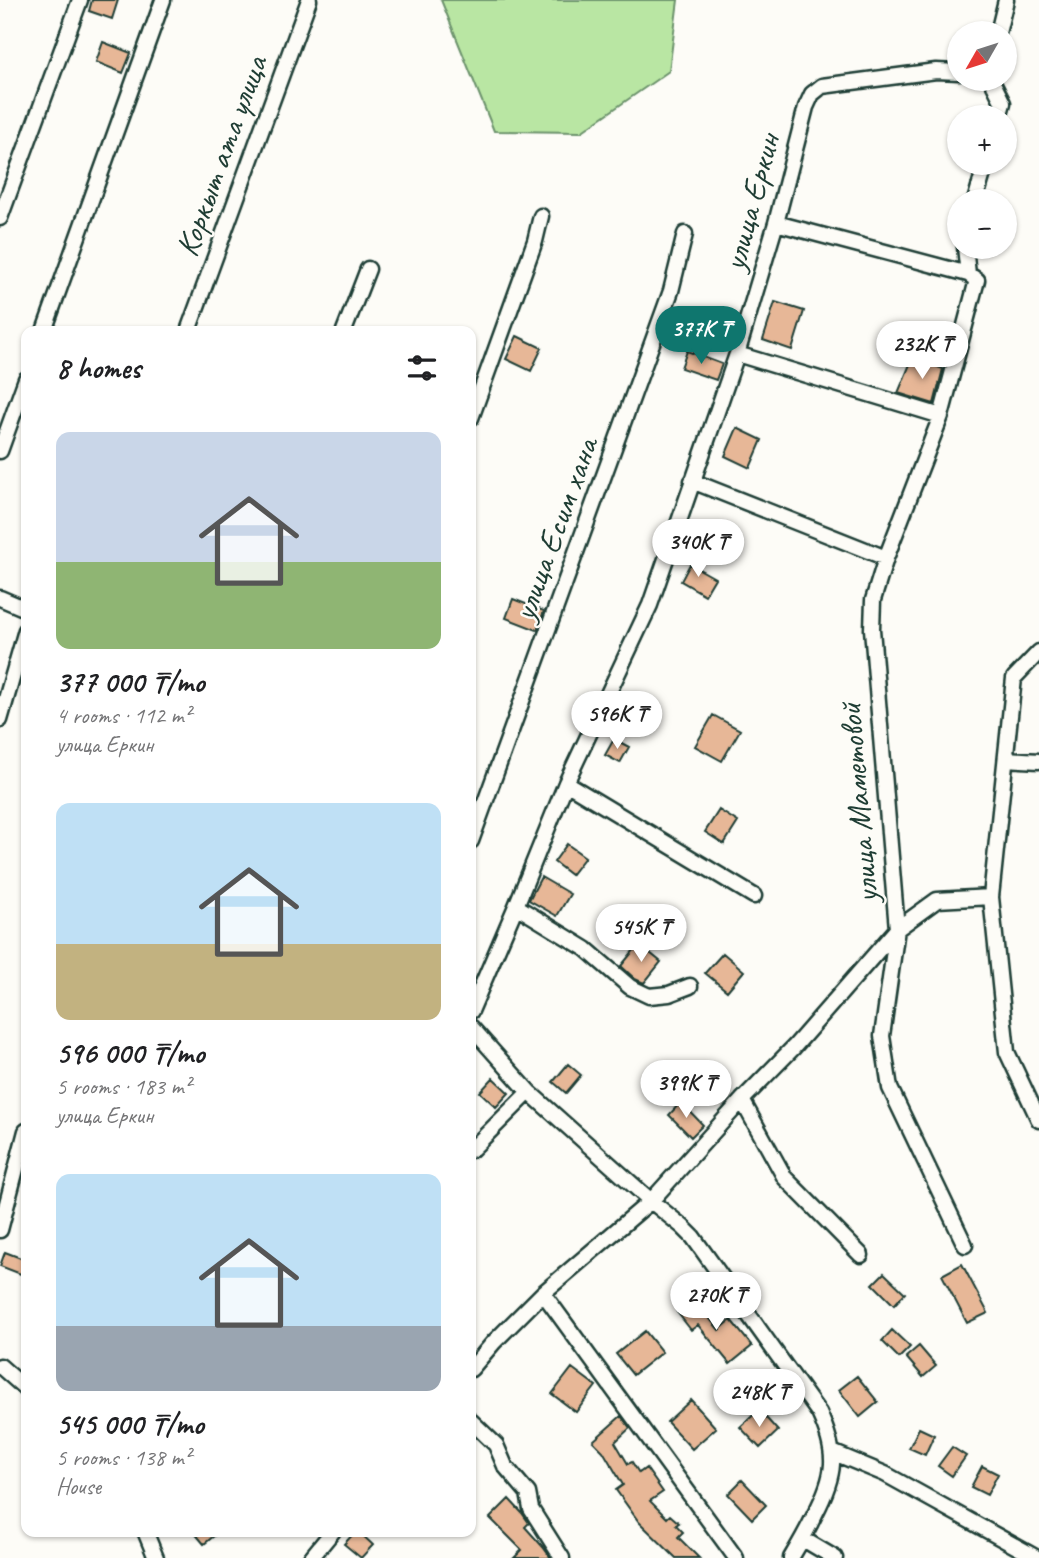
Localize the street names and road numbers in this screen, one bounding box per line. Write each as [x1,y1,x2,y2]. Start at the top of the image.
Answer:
street label: Коркыт ата улица [165,48,277,262]
street label: улица Еркин [712,126,790,277]
street label: улица Есим хана [502,430,608,628]
street label: улица Маметовой [828,699,888,907]

